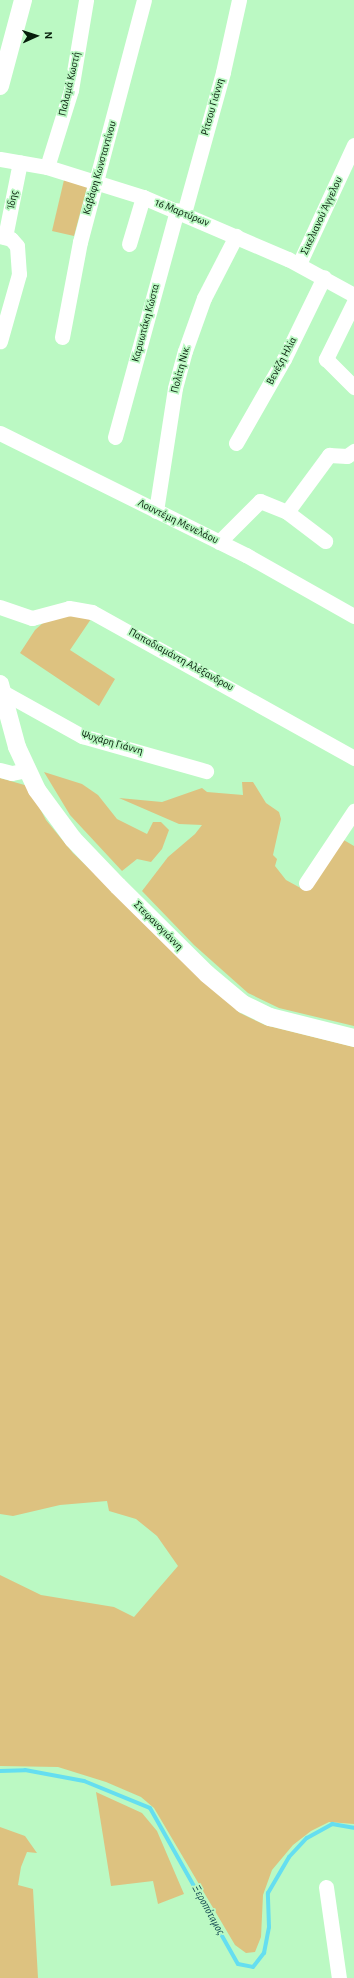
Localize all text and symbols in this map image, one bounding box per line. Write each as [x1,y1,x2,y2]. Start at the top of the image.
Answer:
north arrow [16,16,56,56]
text: N [43,31,54,39]
street label: Παλαμά Κωστή [56,51,84,117]
street label: Ρίτσου Γιάννη [199,77,227,137]
street label: Καβάφη Κωνσταντίνου [80,120,120,216]
street label: Σικελιανού Άγγελου [298,175,346,257]
street label: Ίδης [5,189,21,211]
street label: 16 Μαρτύρων [153,196,211,230]
street label: Καρυωτάκη Κώστα [129,282,163,364]
street label: Βενέζη Ηλία [264,335,300,387]
street label: Πολίτη Νικ. [168,344,194,394]
street label: Λουντέμη Μενελάου [136,497,220,547]
street label: Παπαδιαμάντη Αλέξανδρου [126,626,236,694]
street label: Ψυχάρη Γιάννη [79,728,145,758]
street label: Στεφανογιάννη [130,898,186,954]
water label: Ξεροπόταμος [188,1882,228,1938]

